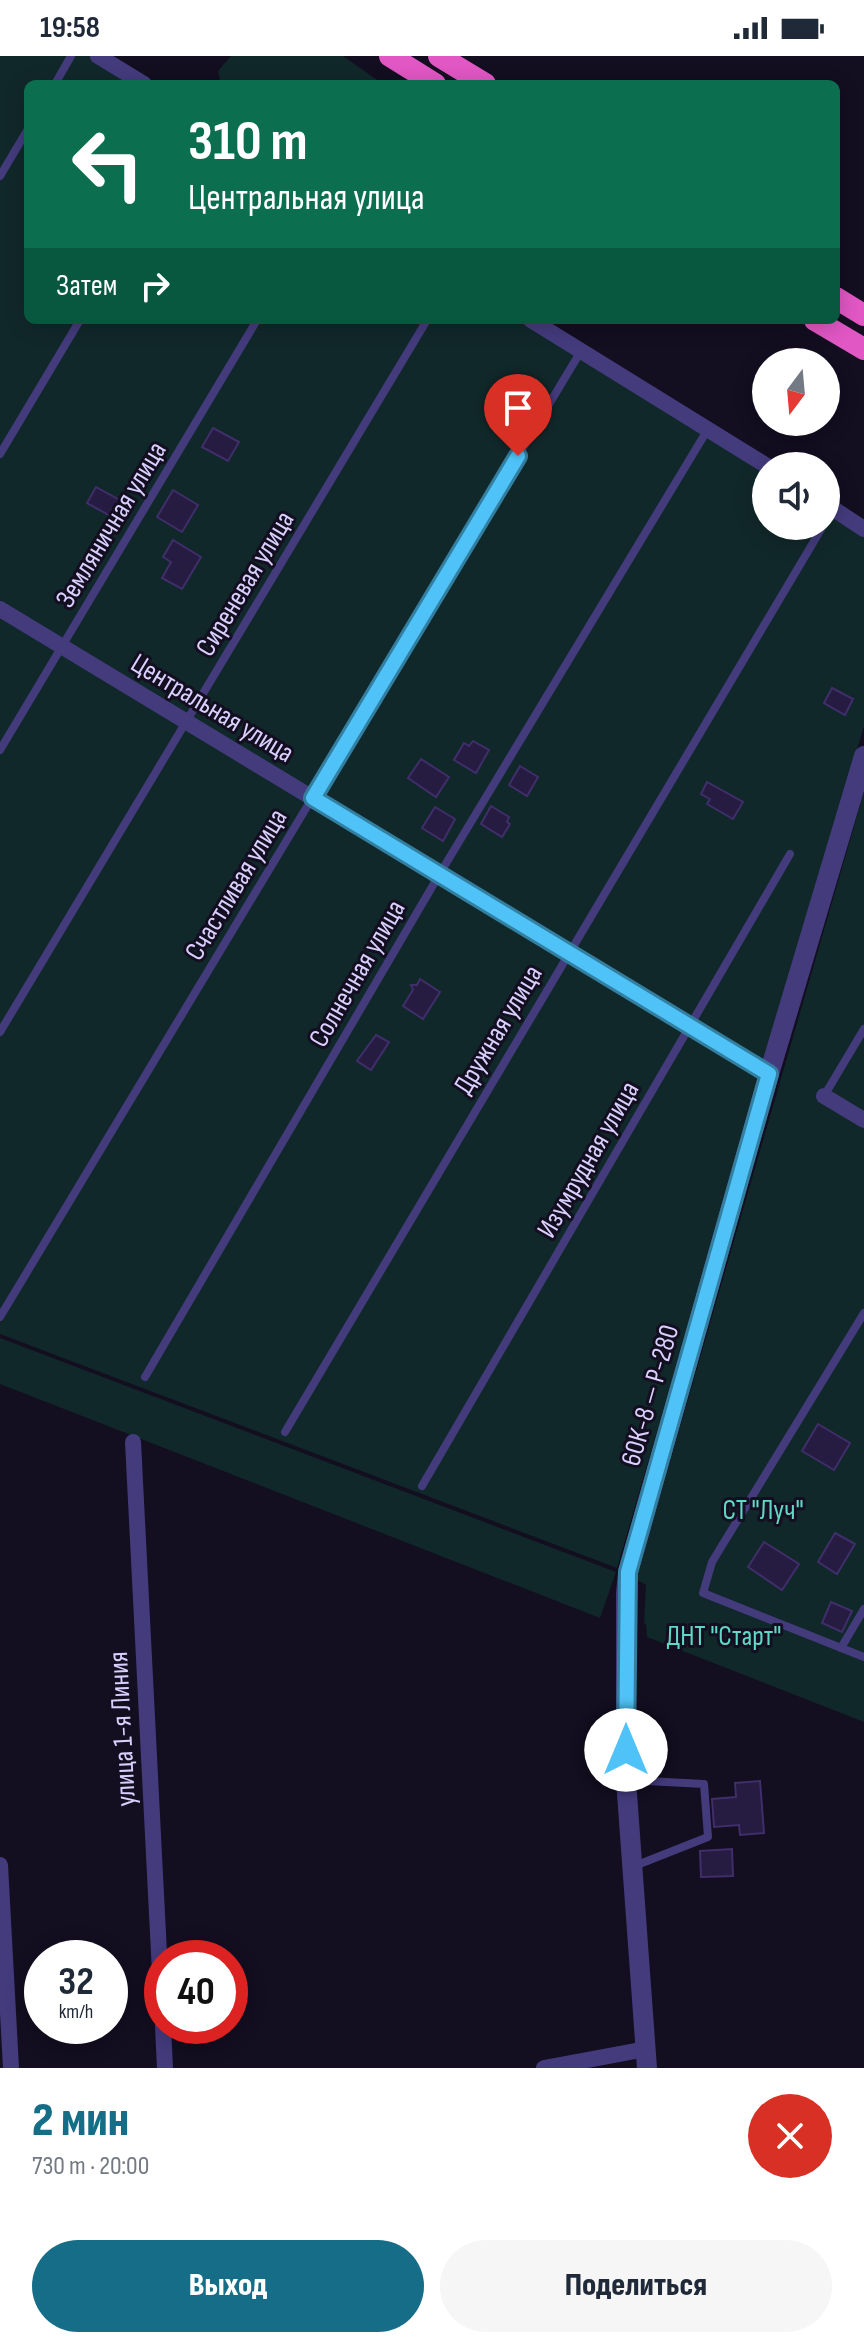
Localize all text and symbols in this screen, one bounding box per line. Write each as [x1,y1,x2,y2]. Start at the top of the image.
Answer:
text: 19:58 [40,10,100,46]
text: 310 m [188,109,308,176]
icon: left [56,112,160,216]
text: Центральная улица [188,177,425,220]
icon: right [133,264,177,308]
text: Затем [56,268,117,304]
north arrow [752,348,840,436]
map controls [752,348,840,540]
pin [484,374,552,456]
icon: arrive [496,386,540,430]
street label: Земляничная улица [49,436,174,614]
button: sound [752,452,840,540]
street label: Сиреневая улица [189,505,301,662]
street label: Центральная улица [125,647,300,770]
street label: Счастливая улица [178,803,294,966]
street label: Солнечная улица [302,894,413,1053]
street label: Дружная улица [447,959,550,1100]
street label: Изумрудная улица [530,1076,646,1244]
street label: 60К-8 — Р-280 [615,1321,686,1470]
park label: СТ "Луч" [722,1494,804,1527]
park label: ДНТ "Старт" [667,1620,781,1653]
street label: улица 1-я Линия [102,1651,143,1807]
position arrow [584,1708,668,1792]
speed limit sign: 40 [144,1940,248,2044]
text: 32 [58,1958,94,2006]
text: km/h [59,2000,93,2024]
text: 2 мин [32,2092,129,2149]
button: close [748,2094,832,2178]
text: 730 m · 20:00 [32,2151,149,2182]
button: Выход [32,2240,424,2332]
button: Поделиться [440,2240,832,2332]

